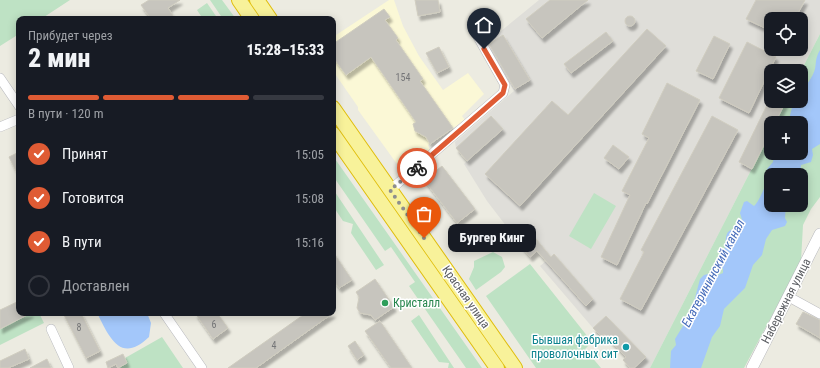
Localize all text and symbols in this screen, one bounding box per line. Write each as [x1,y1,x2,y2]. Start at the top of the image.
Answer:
pin [467,8,501,49]
map controls [764,12,808,212]
button: locate [764,12,808,56]
icon: home [473,14,495,36]
text: Прибудет через [28,28,113,43]
text: 15:28–15:33 [246,41,324,59]
text: 2 мин [28,43,90,73]
button: layers [764,64,808,108]
house number: 154 [396,72,410,83]
text: В пути · 120 m [28,106,103,121]
button: + [764,116,808,160]
icon: check [28,143,50,165]
text: Принят [62,145,108,163]
text: 15:05 [295,147,324,162]
courier [397,148,437,188]
icon: bike [406,157,428,179]
button: − [764,168,808,212]
icon: check [28,187,50,209]
text: Готовится [62,189,124,207]
text: 15:08 [295,191,324,206]
pin [407,197,441,238]
icon: bag [413,203,435,225]
water label: Екатерининский канал [678,216,748,329]
callout: Бургер Кинг [448,224,536,252]
text: Бургер Кинг [460,230,524,245]
icon: check [28,231,50,253]
text: В пути [62,233,102,251]
text: 15:16 [295,235,324,250]
street label: Набережная улица [759,256,814,346]
street label: Красная улица [439,263,493,331]
text: Доставлен [62,277,130,295]
place label: Кристалл [393,296,440,310]
marker: Кристалл [380,298,390,308]
house number: 6 [212,319,217,330]
house number: 8 [77,322,82,333]
place label: Бывшая фабрика проволочных сит [531,333,618,361]
house number: 4 [272,340,277,351]
marker: Бывшая фабрика проволочных сит [621,342,631,352]

